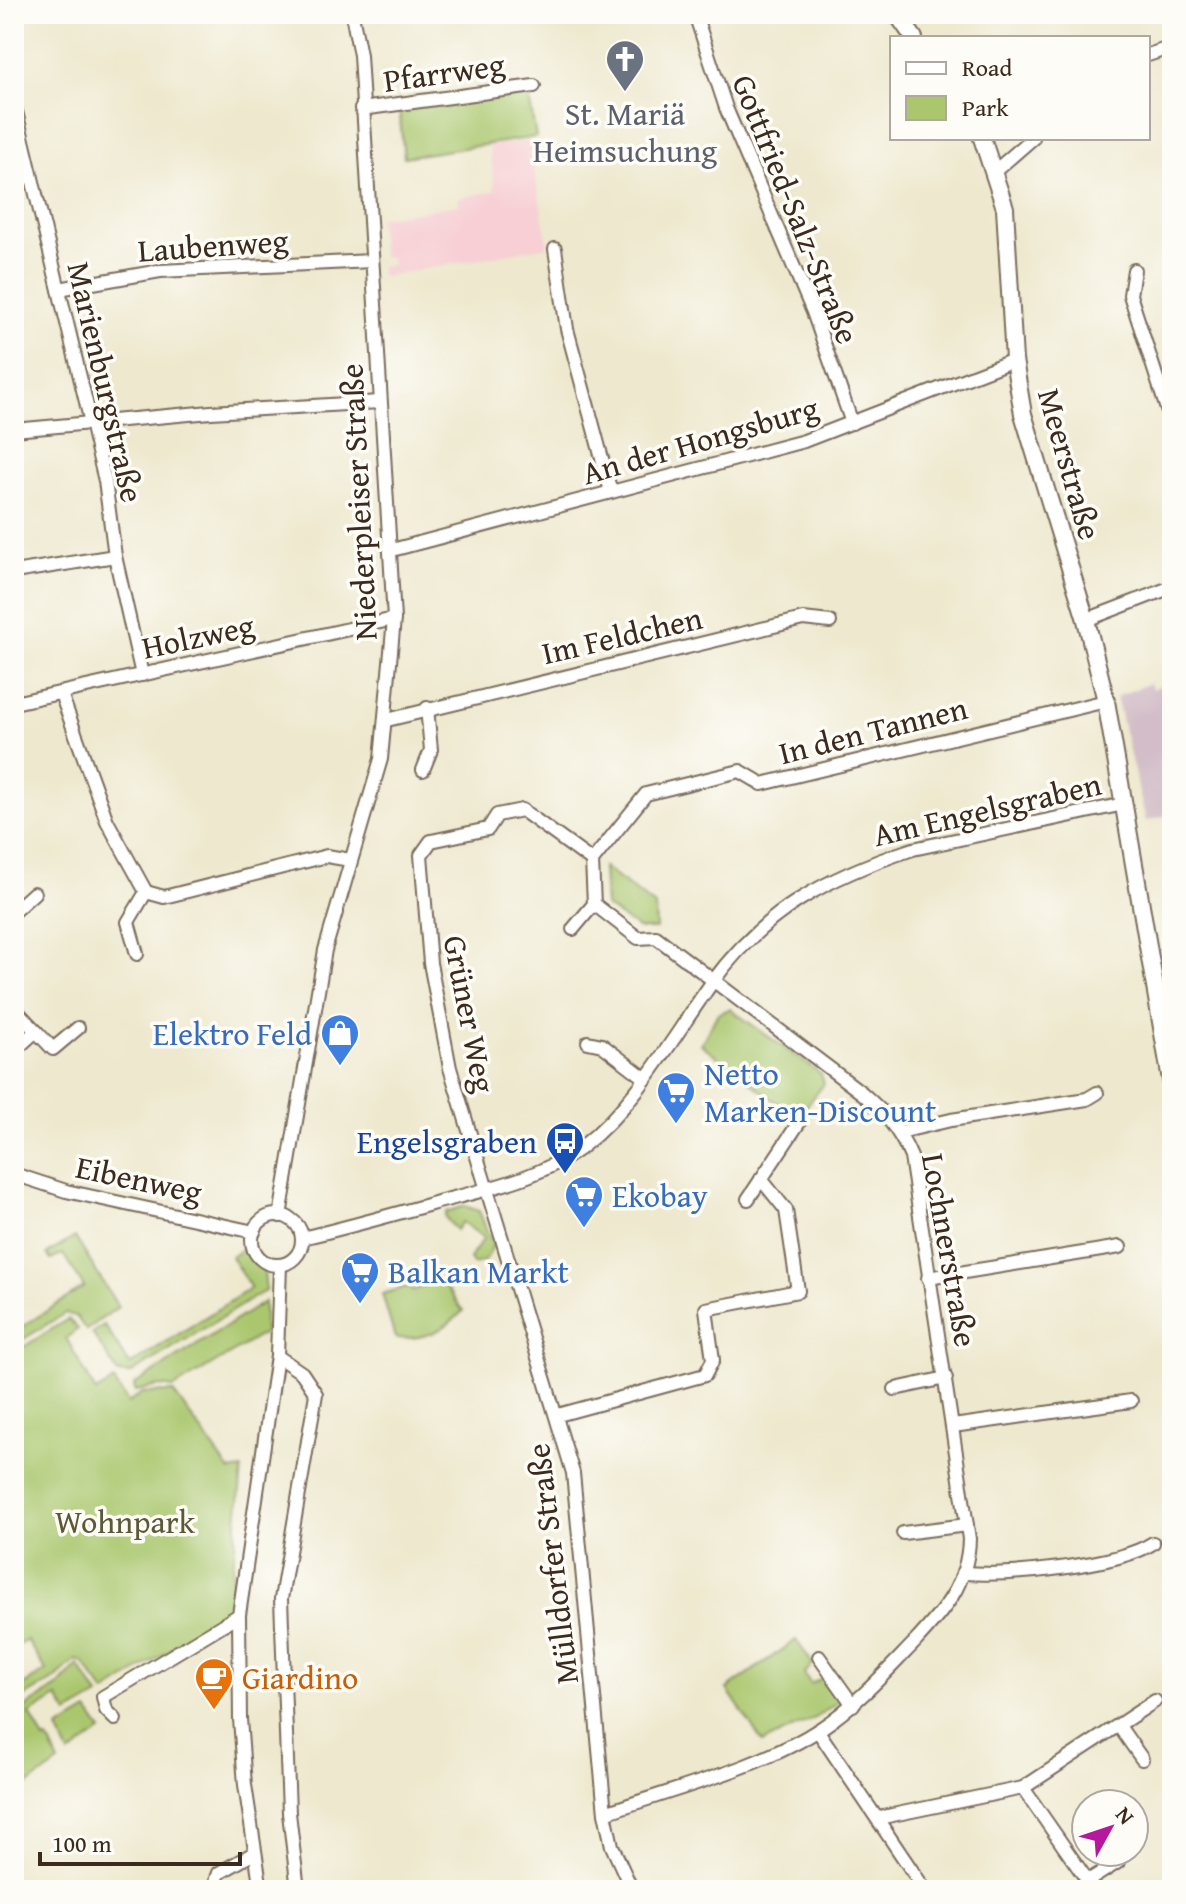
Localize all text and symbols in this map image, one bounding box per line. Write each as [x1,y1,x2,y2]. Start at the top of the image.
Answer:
legend [890,36,1150,140]
church icon: St. Mariä Heimsuchung [604,38,646,93]
street label: Pfarrweg [380,40,508,104]
text: Road [962,50,1012,85]
street label: Gottfried-Salz-Straße [721,67,871,351]
place label: St. Mariä Heimsuchung [533,90,717,174]
text: Park [962,90,1009,125]
street label: Laubenweg [136,216,290,274]
street label: Marienburgstraße [56,257,156,507]
street label: Niederpleiser Straße [327,362,389,642]
street label: Meerstraße [1026,383,1114,545]
street label: An der Hongsburg [576,384,824,496]
street label: Im Feldchen [537,594,707,676]
street label: Holzweg [138,601,259,671]
street label: In den Tannen [774,684,972,776]
street label: Am Engelsgraben [868,760,1106,858]
street label: Grüner Weg [432,931,508,1097]
place label: Elektro Feld [153,1010,312,1057]
shop icon: Elektro Feld [319,1012,361,1067]
place label: Netto Marken-Discount [704,1050,936,1134]
supermarket icon: Netto Marken-Discount [655,1070,697,1125]
place label: Engelsgraben [357,1118,537,1165]
bus stop icon: Engelsgraben [544,1120,586,1175]
street label: Eibenweg [72,1143,206,1215]
street label: Lochnerstraße [910,1150,990,1350]
place label: Ekobay [612,1172,708,1219]
supermarket icon: Ekobay [563,1174,605,1229]
place label: Balkan Markt [388,1248,569,1295]
supermarket icon: Balkan Markt [339,1250,381,1305]
street label: Mülldorfer Straße [514,1441,590,1687]
park label: Wohnpark [55,1498,196,1545]
place label: Giardino [242,1654,358,1701]
cafe icon: Giardino [193,1656,235,1711]
north arrow [1070,1788,1150,1868]
text: N [1108,1799,1142,1831]
scale bar [40,1816,240,1866]
text: 100 m [52,1826,112,1861]

